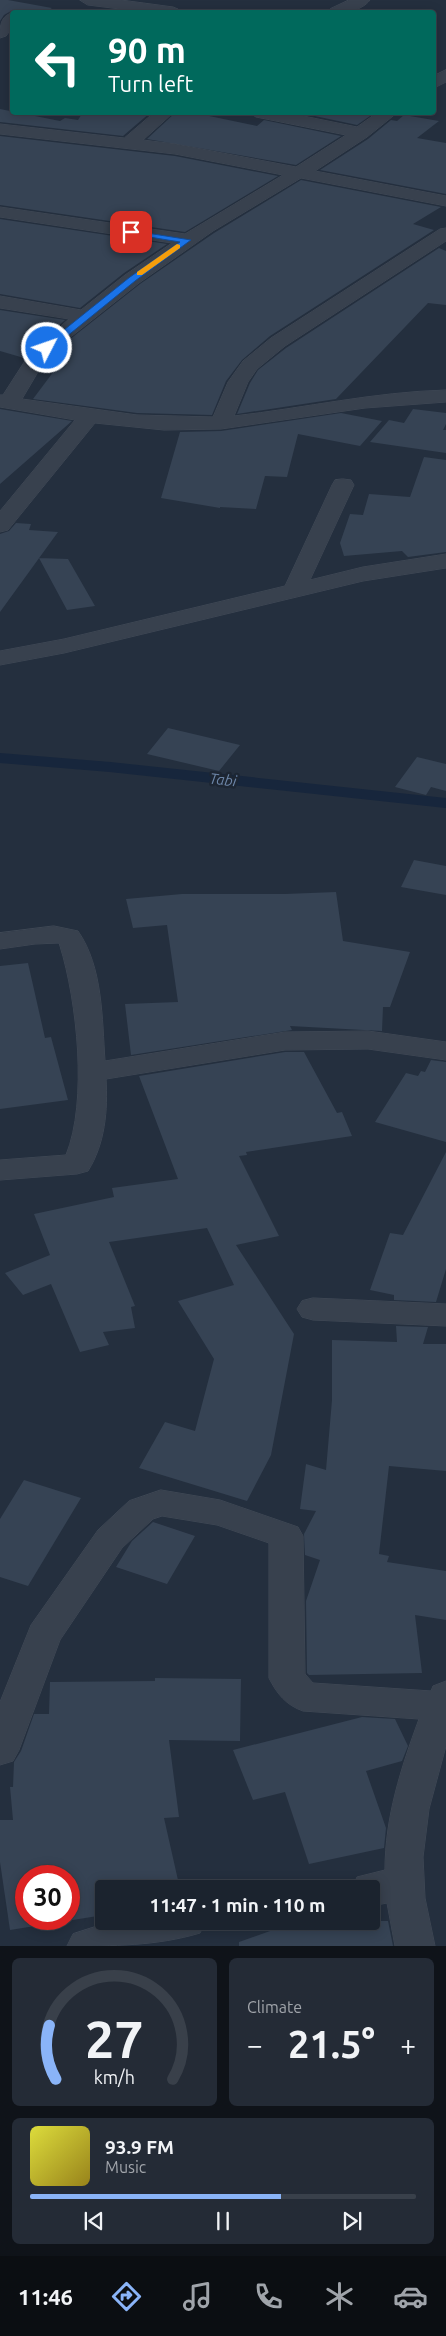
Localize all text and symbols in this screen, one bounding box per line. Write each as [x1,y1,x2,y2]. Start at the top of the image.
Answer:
icon: left [25,30,90,95]
text: 90 m [108,30,186,70]
text: Turn left [108,71,193,96]
pin [110,211,152,253]
icon: arrive [117,218,145,246]
position arrow [20,321,72,373]
water label: Tabi [209,770,239,790]
speed limit sign: 30 [15,1865,80,1930]
text: 11:47 · 1 min · 110 m [150,1894,325,1916]
text: Climate [247,1998,302,2016]
text: 27 [85,2010,144,2068]
text: 21.5° [288,2023,375,2065]
text: − [247,2029,263,2060]
text: + [400,2029,416,2060]
text: km/h [94,2067,135,2087]
text: 93.9 FM [105,2136,174,2158]
text: Music [105,2158,146,2176]
icon: previous [80,2207,108,2235]
icon: pause [209,2207,237,2235]
icon: next [338,2207,366,2235]
icon: directions [109,2279,144,2314]
icon: music [180,2279,215,2314]
icon: phone [251,2279,286,2314]
icon: climate [322,2279,357,2314]
icon: car [393,2279,428,2314]
text: 11:46 [18,2284,73,2309]

